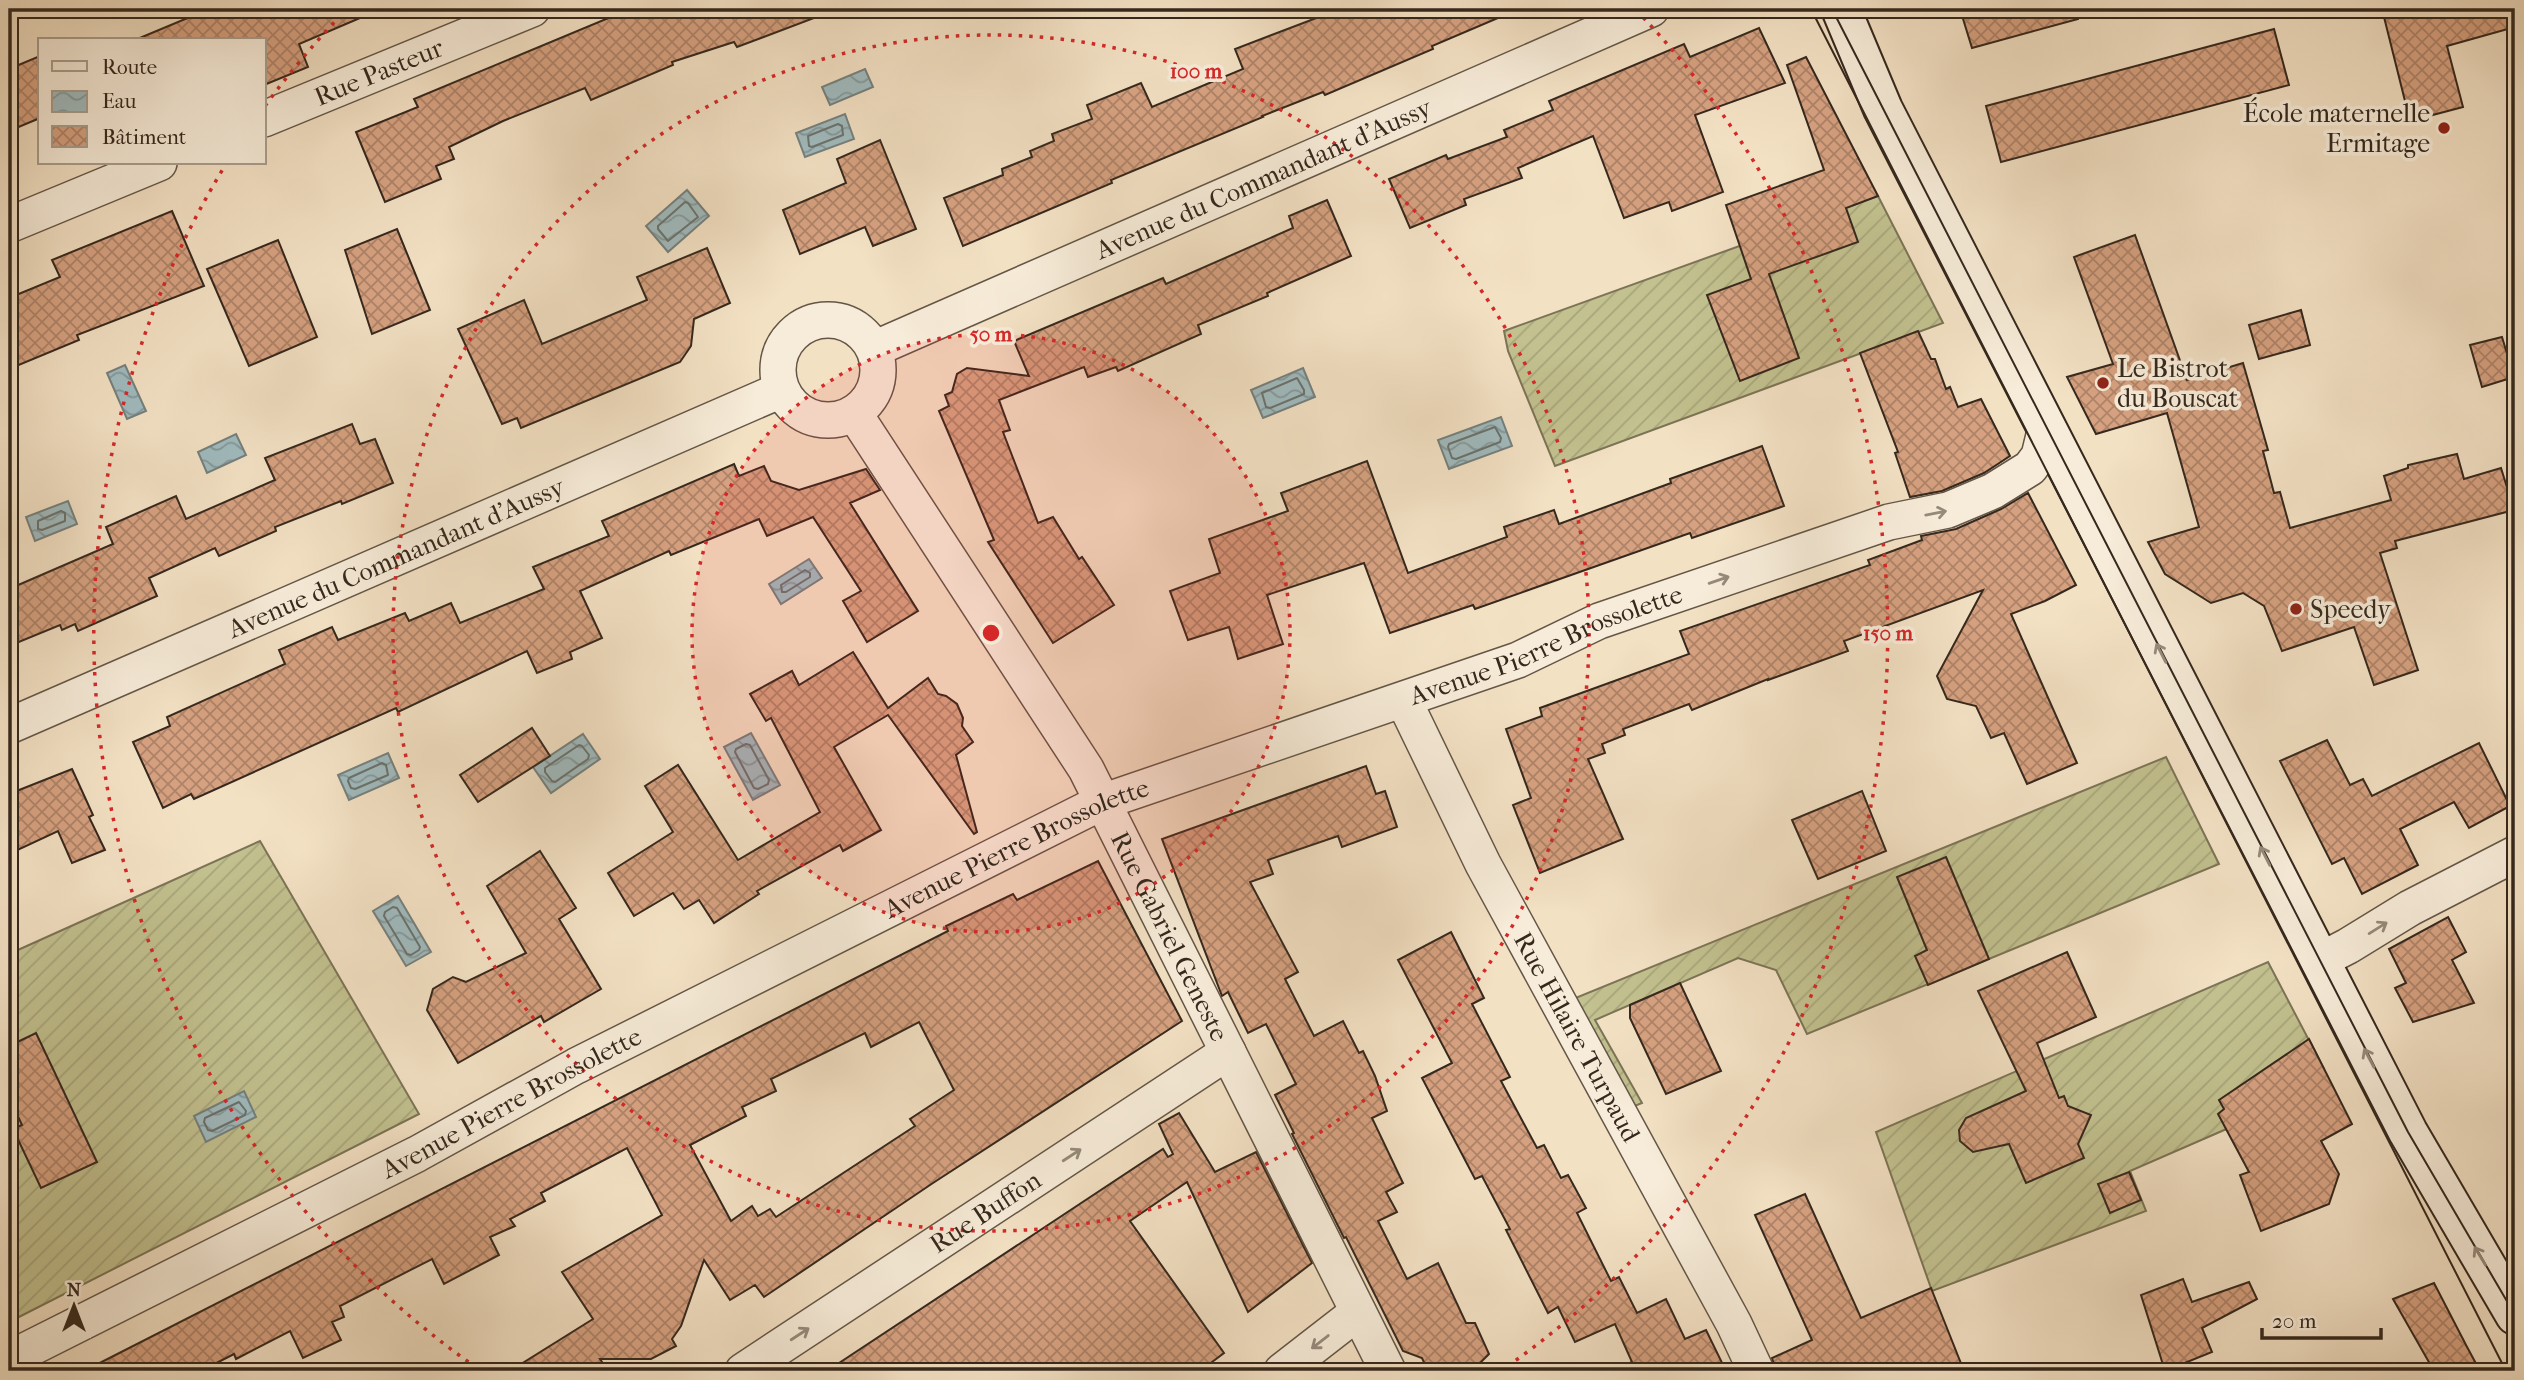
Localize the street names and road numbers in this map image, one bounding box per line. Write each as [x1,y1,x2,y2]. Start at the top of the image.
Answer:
street label: Rue Pasteur [310,32,448,112]
street label: Avenue du Commandant d'Aussy [1090,91,1437,266]
street label: Avenue du Commandant d'Aussy [222,470,570,645]
street label: Avenue Pierre Brossolette [1404,578,1686,712]
street label: Avenue Pierre Brossolette [878,772,1153,925]
street label: Rue Gabriel Geneste [1104,826,1235,1046]
street label: Rue Hilaire Turpaud [1508,927,1647,1148]
street label: Avenue Pierre Brossolette [375,1020,646,1185]
street label: Rue Buffon [924,1164,1047,1259]

